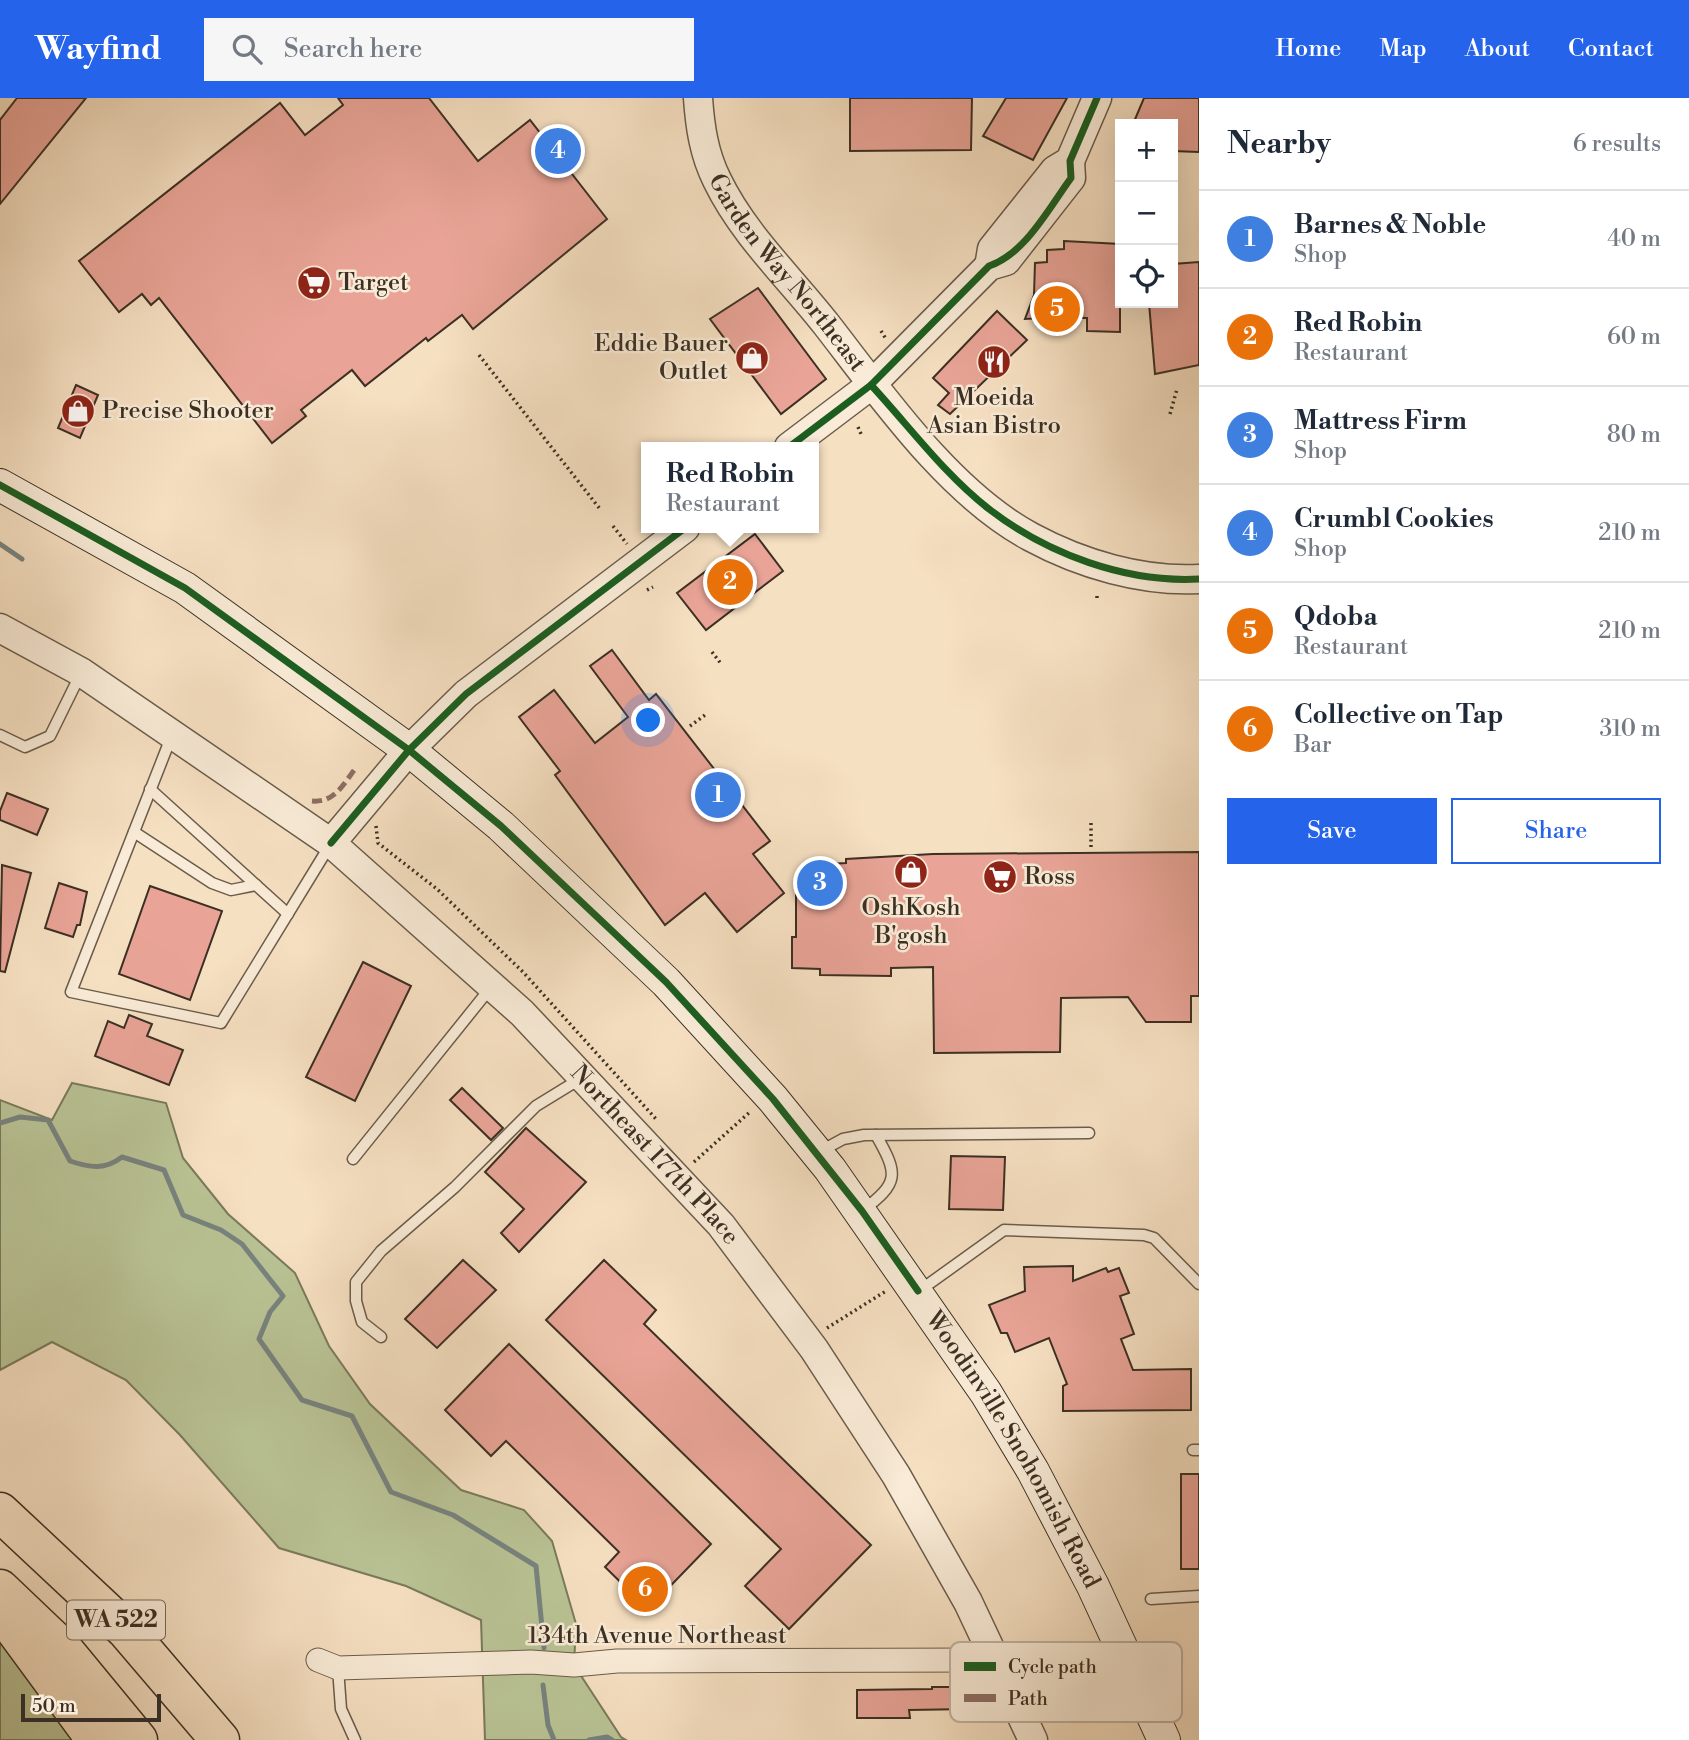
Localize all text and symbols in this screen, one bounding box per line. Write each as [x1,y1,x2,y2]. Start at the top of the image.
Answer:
search box [204,18,694,81]
text: Wayfind [35,29,162,70]
icon: search [228,30,266,68]
text: Search here [284,33,422,65]
text: Home [1276,34,1341,64]
text: Map [1379,34,1427,64]
text: About [1465,34,1530,64]
text: Contact [1568,34,1654,64]
map controls [1115,119,1178,308]
button: + [1115,119,1178,182]
pin: 4 [535,125,581,177]
text: Nearby [1227,125,1331,163]
text: 6 results [1573,130,1661,158]
street label: Garden Way Northeast [701,169,872,378]
button: − [1115,182,1178,245]
text: Barnes & Noble [1294,209,1486,241]
text: 1 [1244,225,1256,253]
text: 40 m [1607,225,1661,253]
text: Shop [1294,241,1347,269]
button: locate [1115,245,1178,308]
supermarket icon: Target [295,264,333,302]
place label: Target [338,268,409,298]
pin: 5 [1034,283,1080,335]
text: Red Robin [1294,307,1422,339]
text: 2 [1243,323,1257,351]
text: 60 m [1607,323,1661,351]
place label: Eddie Bauer Outlet [594,329,729,387]
shop icon: Eddie Bauer Outlet [733,339,771,377]
text: Restaurant [1294,339,1408,367]
restaurant icon: Moeida Asian Bistro [975,343,1013,381]
place label: Moeida Asian Bistro [926,383,1061,441]
shop icon: Precise Shooter [59,392,97,430]
place label: Precise Shooter [102,396,274,426]
text: Mattress Firm [1294,405,1467,437]
text: 3 [1243,421,1257,449]
text: 80 m [1607,421,1661,449]
text: Shop [1294,437,1347,465]
popup [641,442,819,533]
text: Red Robin [666,458,794,490]
text: Restaurant [666,490,780,518]
text: Crumbl Cookies [1294,503,1494,535]
text: 4 [1242,519,1258,547]
text: 210 m [1598,519,1661,547]
text: Shop [1294,535,1347,563]
pin: 2 [707,556,753,608]
text: Qdoba [1294,601,1378,633]
text: 5 [1243,617,1257,645]
text: 210 m [1598,617,1661,645]
text: Restaurant [1294,633,1408,661]
text: Collective on Tap [1294,699,1503,731]
your location [631,703,665,737]
text: 6 [1243,715,1257,743]
text: 310 m [1600,715,1661,743]
text: Bar [1294,731,1332,759]
pin: 1 [695,769,741,821]
button: Save [1227,798,1437,864]
button: Share [1451,798,1661,864]
shop icon: OshKosh B'gosh [892,853,930,891]
pin: 3 [797,857,843,909]
supermarket icon: Ross [981,858,1019,896]
place label: Ross [1024,862,1075,892]
place label: OshKosh B'gosh [861,893,961,951]
street label: Northeast 177th Place [564,1059,746,1251]
street label: Woodinville Snohomish Road [918,1305,1107,1594]
pin: 6 [622,1563,668,1615]
road number: WA 522 [67,1600,165,1639]
street label: 134th Avenue Northeast [528,1621,787,1651]
legend [950,1642,1182,1722]
text: Cycle path [1008,1655,1097,1679]
text: Path [1008,1687,1048,1711]
scale bar [21,1691,161,1723]
text: 50 m [32,1694,76,1718]

